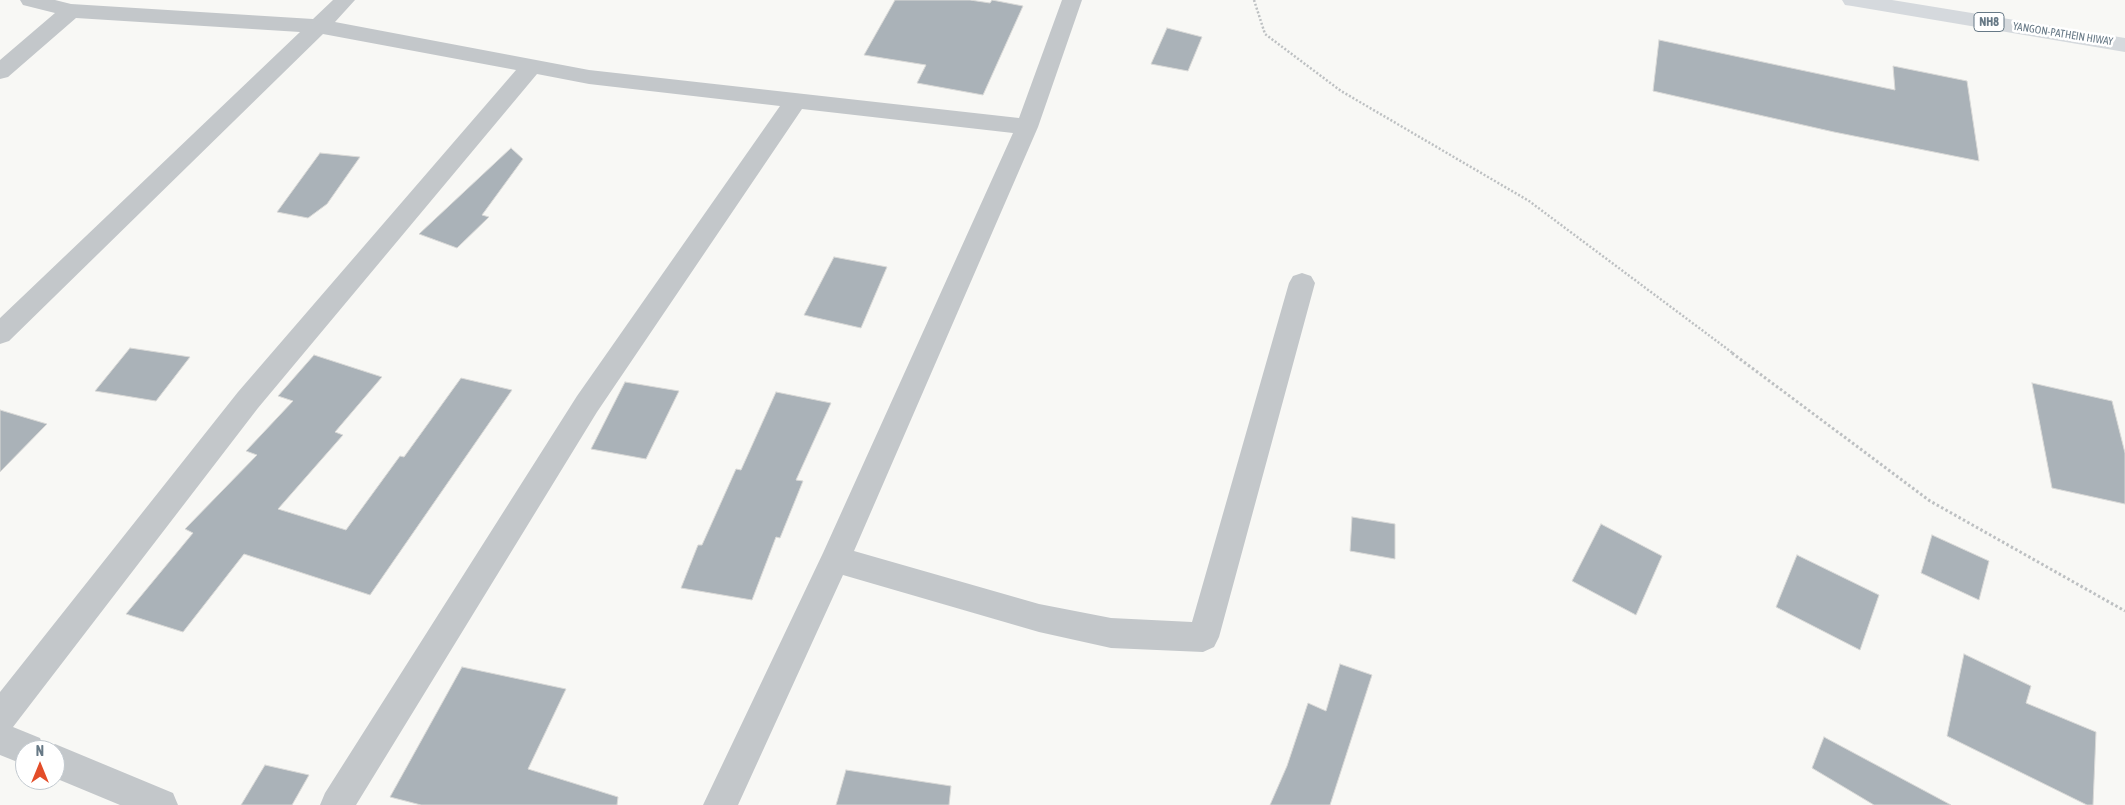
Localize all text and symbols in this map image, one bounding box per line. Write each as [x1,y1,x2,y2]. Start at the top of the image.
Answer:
road number: NH8 [1974,13,2004,32]
street label: YANGON-PATHEIN HIWAY [2012,20,2114,48]
north arrow [15,740,65,790]
text: N [36,743,44,759]

